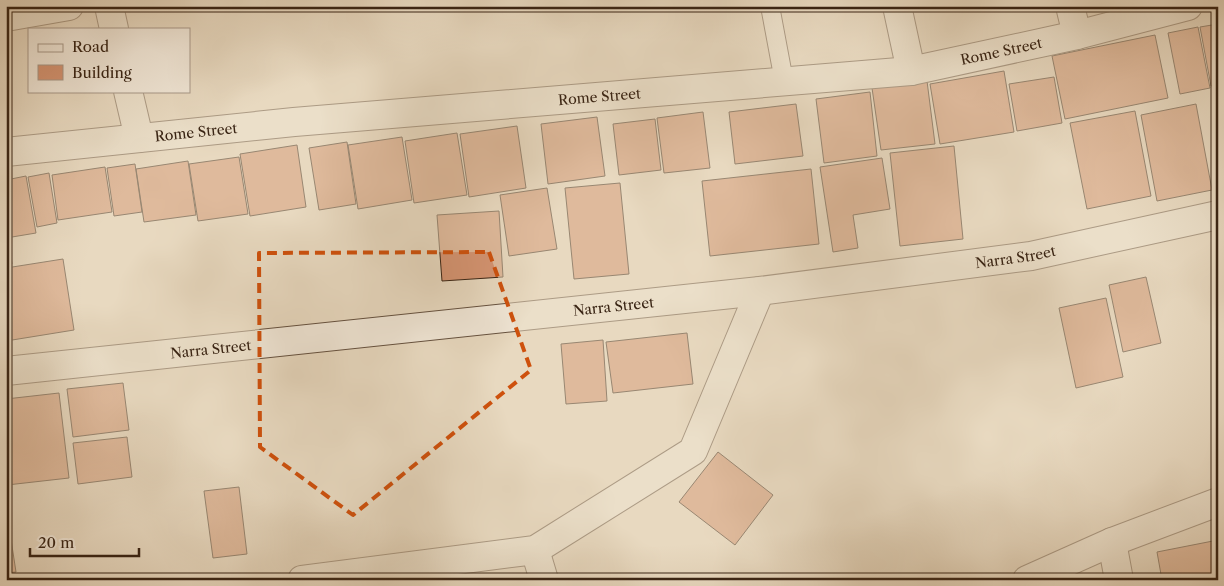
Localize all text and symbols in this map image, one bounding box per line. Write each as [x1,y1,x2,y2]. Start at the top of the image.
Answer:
legend [28,28,190,92]
street label: Rome Street [959,34,1044,69]
text: Road [72,37,109,56]
text: Building [72,63,132,82]
street label: Rome Street [557,84,642,109]
street label: Rome Street [154,119,238,145]
street label: Narra Street [974,242,1057,272]
street label: Narra Street [572,293,655,320]
street label: Narra Street [170,336,252,362]
scale bar [30,526,139,558]
text: 20 m [38,533,74,552]

